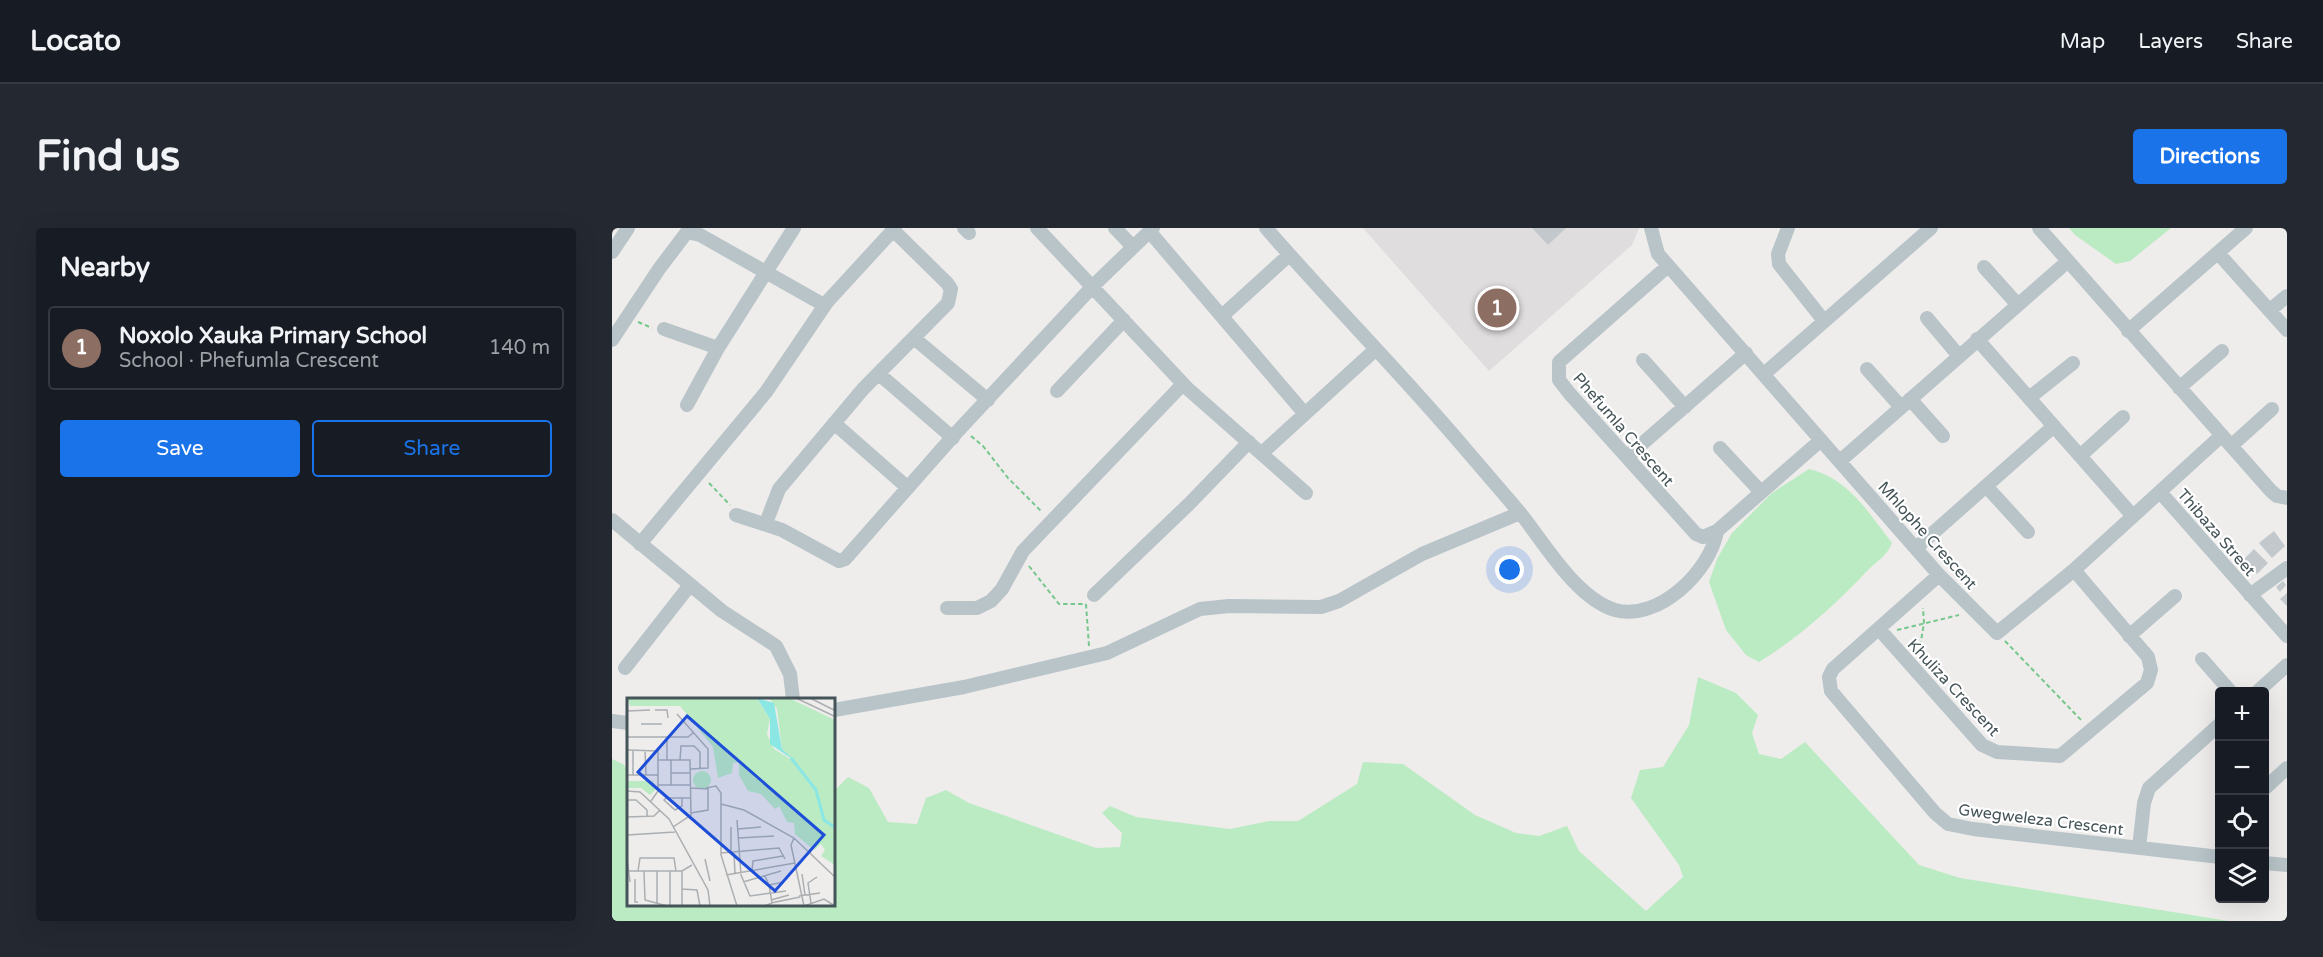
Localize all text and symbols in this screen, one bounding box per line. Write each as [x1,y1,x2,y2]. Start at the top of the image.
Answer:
text: Locato [30,24,121,58]
text: Map [2060,29,2105,54]
text: Layers [2138,29,2203,54]
text: Share [2236,29,2293,54]
button: Directions [2133,129,2287,184]
text: Find us [36,131,180,182]
text: Nearby [60,252,150,283]
pin: 1 [1478,286,1516,331]
text: Noxolo Xauka Primary School [119,323,427,349]
text: 1 [75,336,88,360]
text: 140 m [489,336,550,360]
text: School · Phefumla Crescent [119,349,379,373]
street label: Phefumla Crescent [1568,369,1678,491]
button: Save [60,420,300,477]
button: Share [312,420,552,477]
street label: Mhlophe Crescent [1873,477,1981,594]
street label: Thibaza Street [2173,485,2260,580]
your location [1495,555,1524,584]
street label: Khuliza Crescent [1903,635,2004,741]
map controls [2215,687,2269,903]
button: + [2215,687,2269,741]
inset map [627,698,836,906]
button: − [2215,741,2269,795]
button: locate [2215,795,2269,849]
street label: Gwegweleza Crescent [1957,800,2125,840]
button: layers [2215,849,2269,903]

